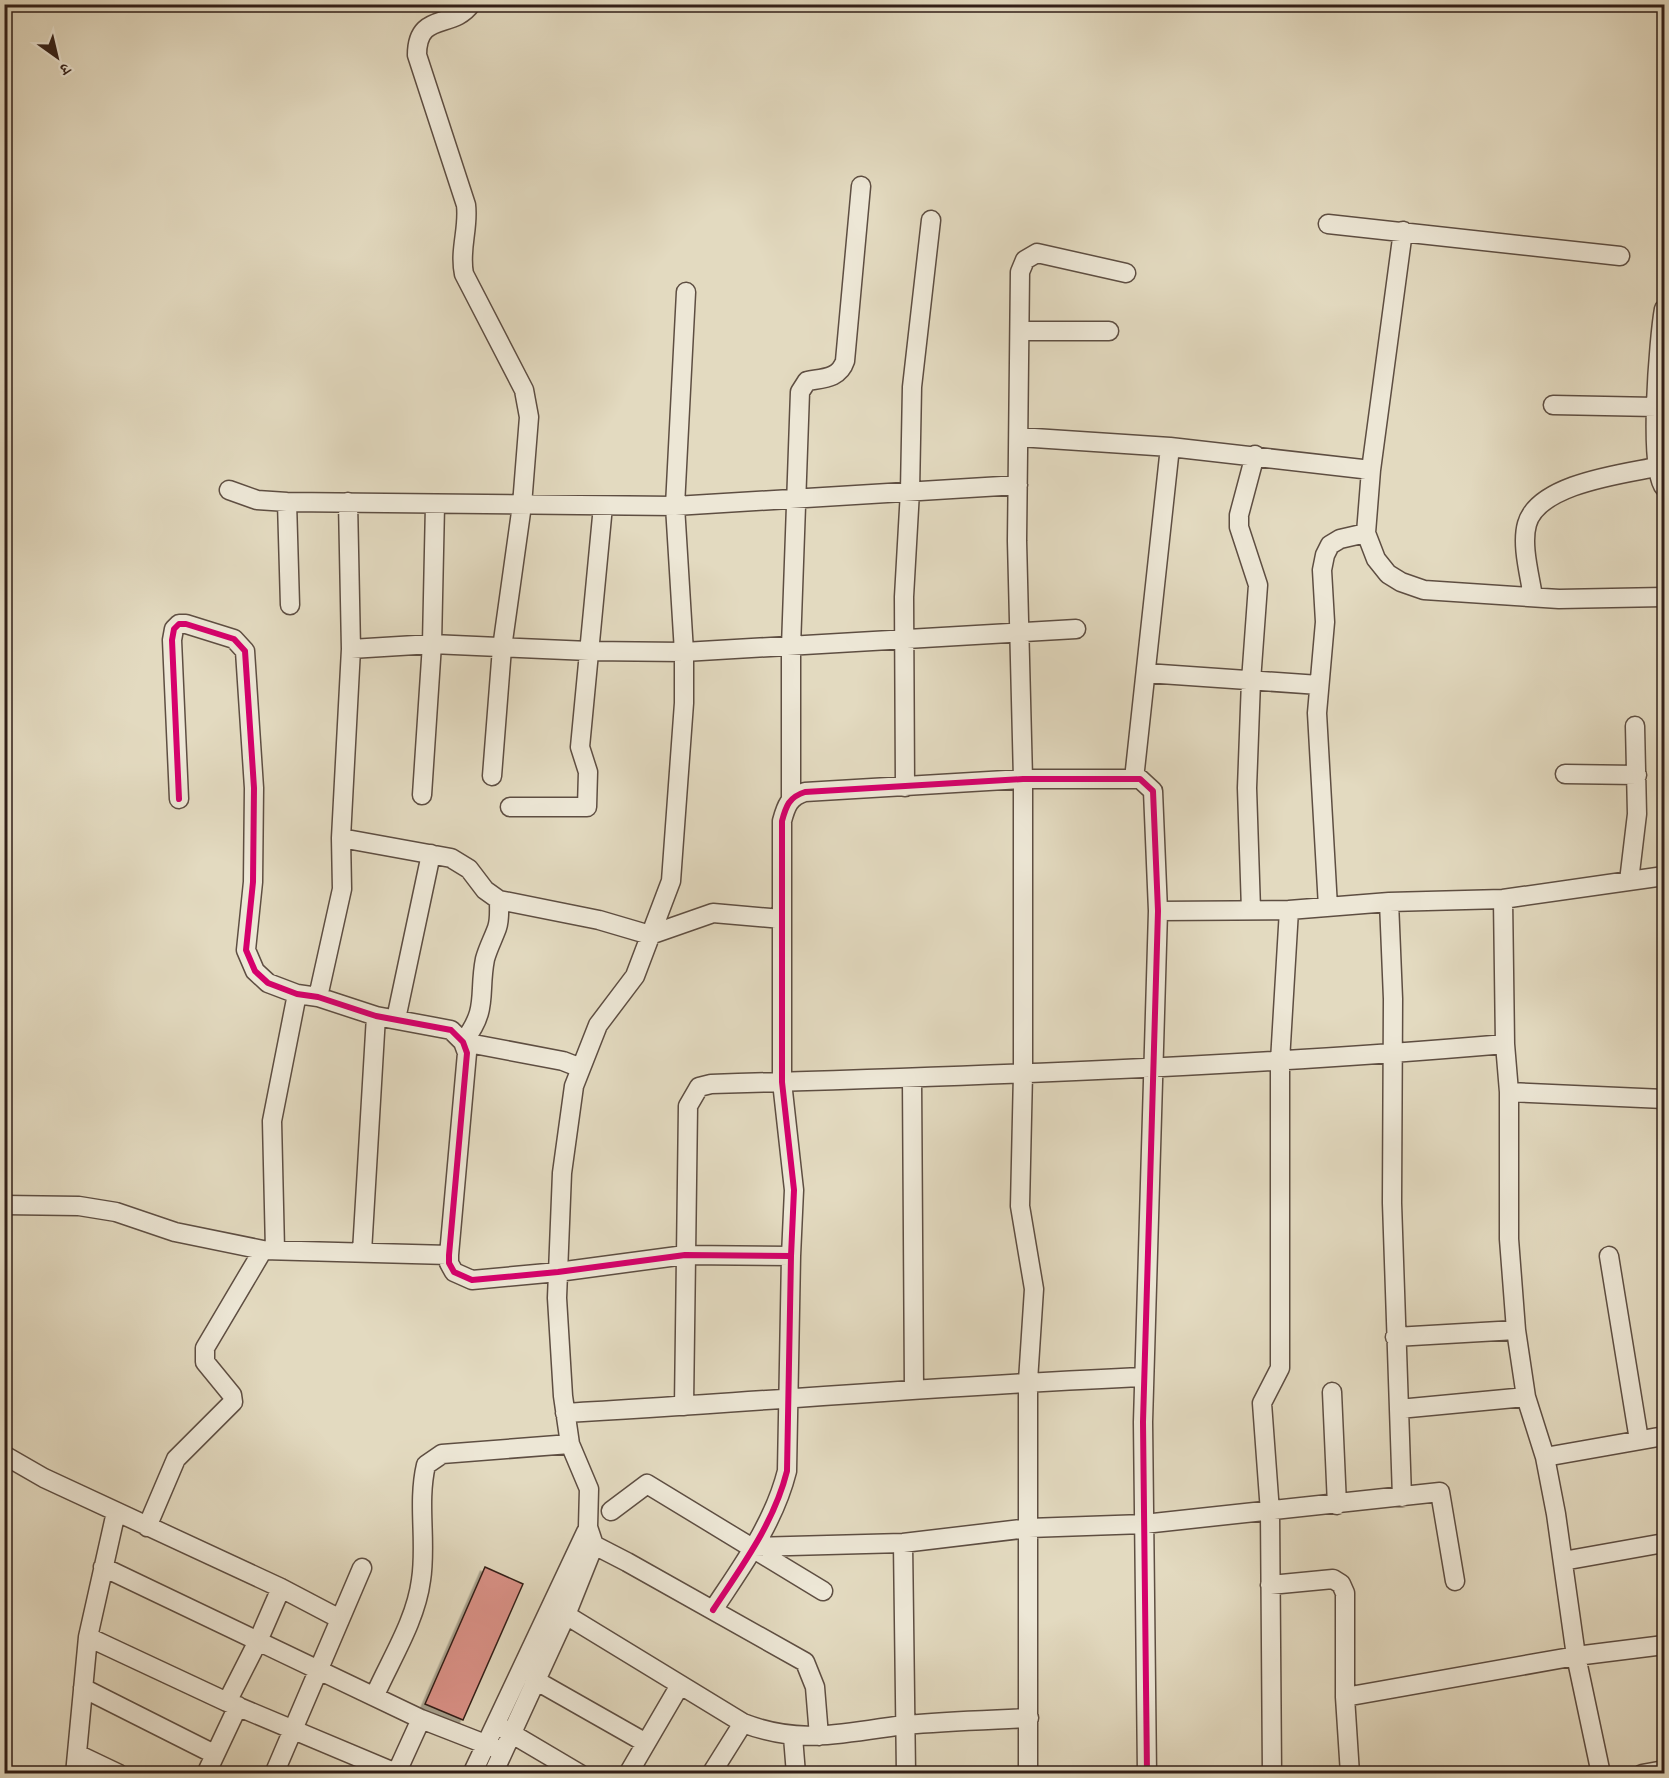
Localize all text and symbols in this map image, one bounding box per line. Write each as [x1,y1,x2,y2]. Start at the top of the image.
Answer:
north arrow [27,27,87,87]
text: उ [55,58,73,78]

